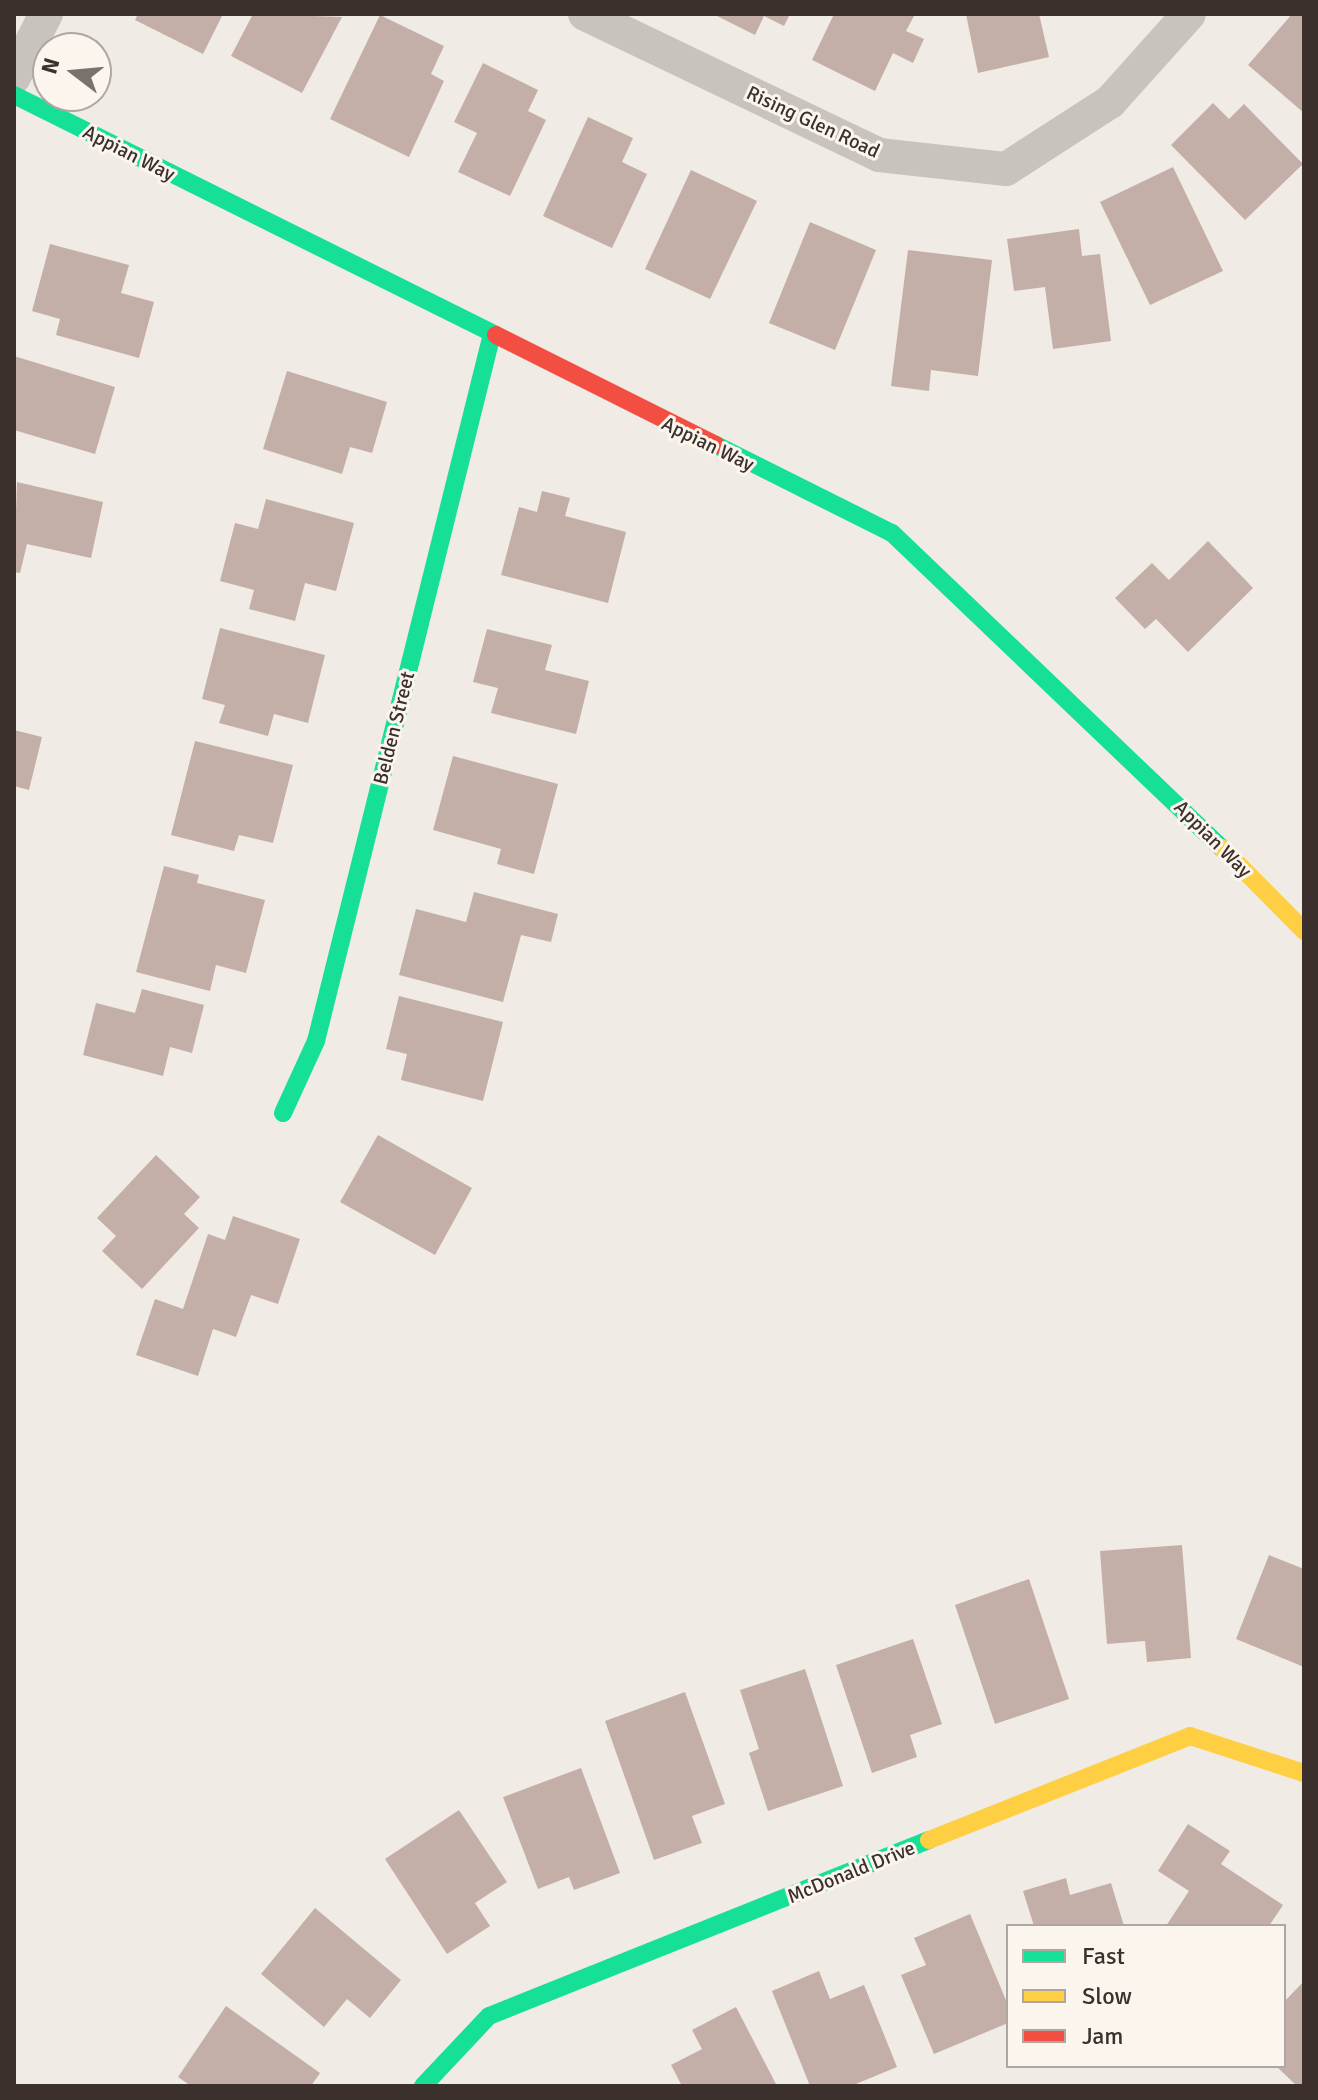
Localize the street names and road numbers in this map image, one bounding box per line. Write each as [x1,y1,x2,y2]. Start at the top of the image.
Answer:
street label: Rising Glen Road [743,81,883,163]
street label: Appian Way [79,120,179,186]
street label: Appian Way [658,411,758,477]
street label: Belden Street [368,669,420,787]
street label: Appian Way [1169,795,1257,883]
street label: McDonald Drive [784,1835,918,1909]

